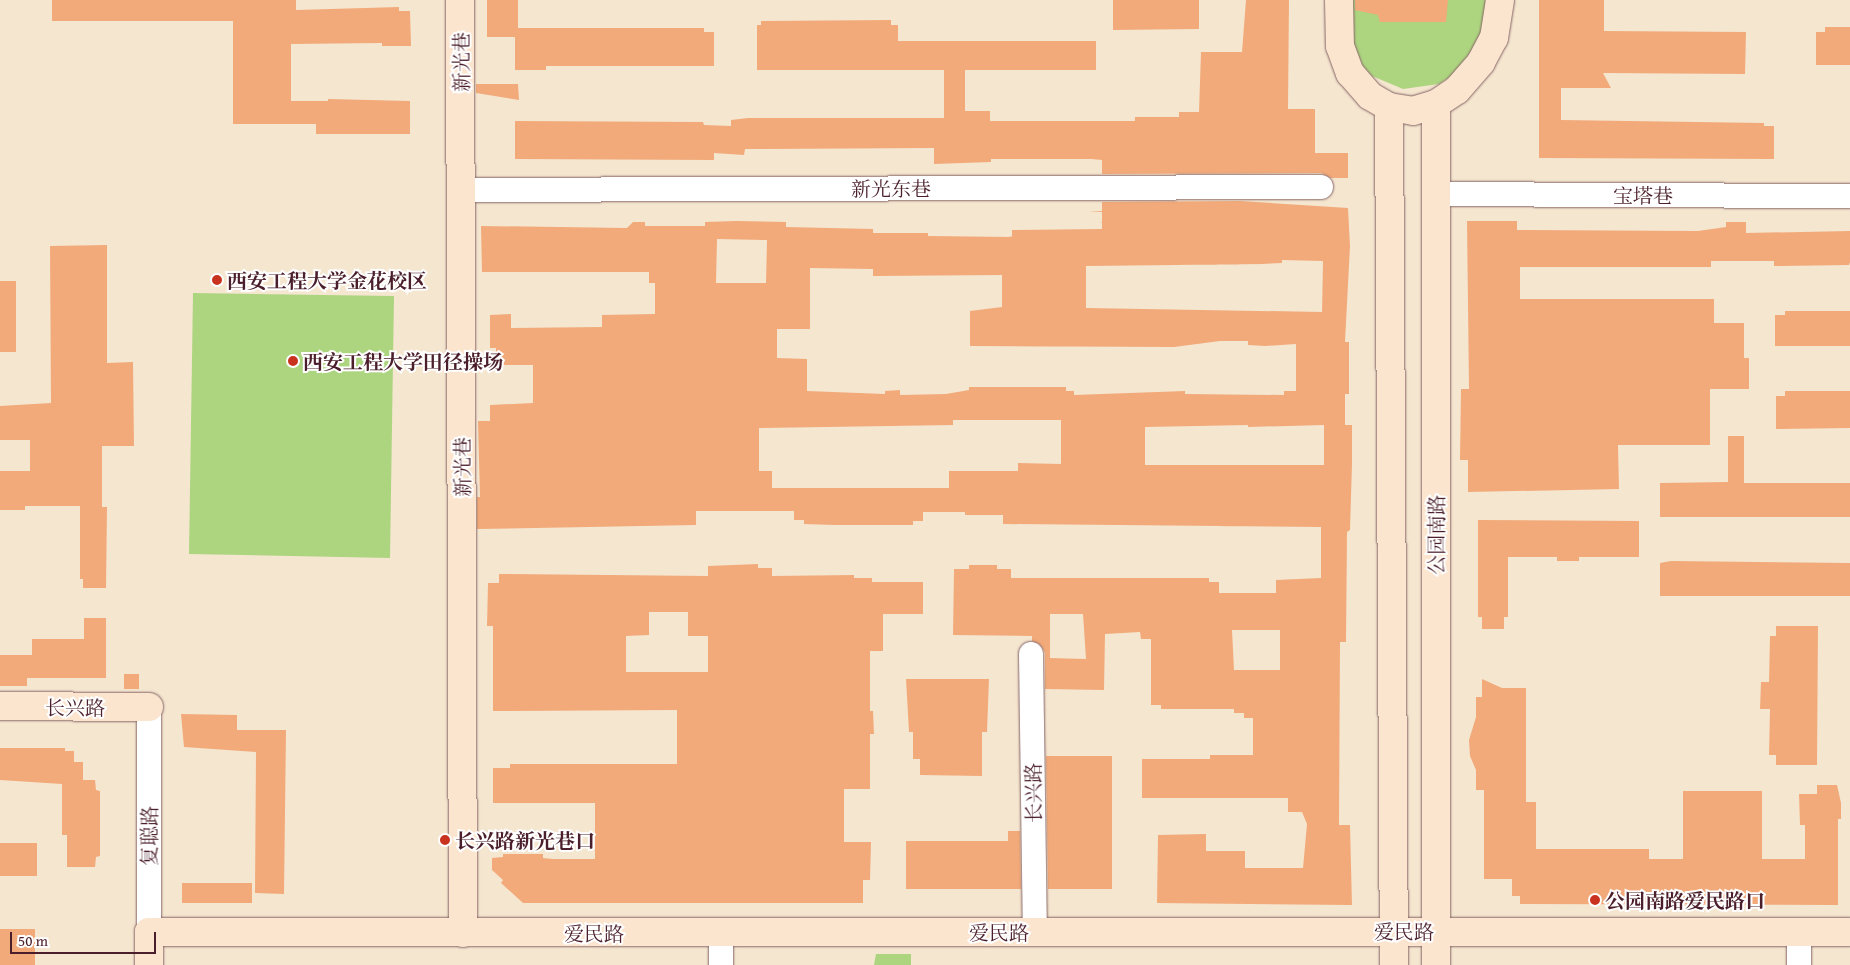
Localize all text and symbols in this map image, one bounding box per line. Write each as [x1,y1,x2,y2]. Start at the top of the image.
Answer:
street label: 新光巷 [449,32,473,92]
street label: 新光东巷 [851,176,931,200]
street label: 宝塔巷 [1613,183,1673,207]
place label: 西安工程大学金花校区 [227,268,427,292]
marker: 西安工程大学金花校区 [211,274,223,286]
place label: 西安工程大学田径操场 [303,349,503,373]
marker: 西安工程大学田径操场 [287,355,299,367]
street label: 新光巷 [450,437,474,497]
street label: 公园南路 [1424,495,1448,575]
street label: 长兴路 [45,695,105,719]
street label: 长兴路 [1020,763,1046,823]
street label: 复聪路 [137,806,161,866]
place label: 长兴路新光巷口 [455,828,595,852]
marker: 长兴路新光巷口 [439,834,451,846]
place label: 公园南路爱民路口 [1605,888,1765,912]
marker: 公园南路爱民路口 [1589,894,1601,906]
street label: 爱民路 [1374,919,1434,943]
street label: 爱民路 [969,920,1029,944]
street label: 爱民路 [564,921,624,945]
scale bar [12,922,159,954]
text: 50 m [18,930,48,951]

